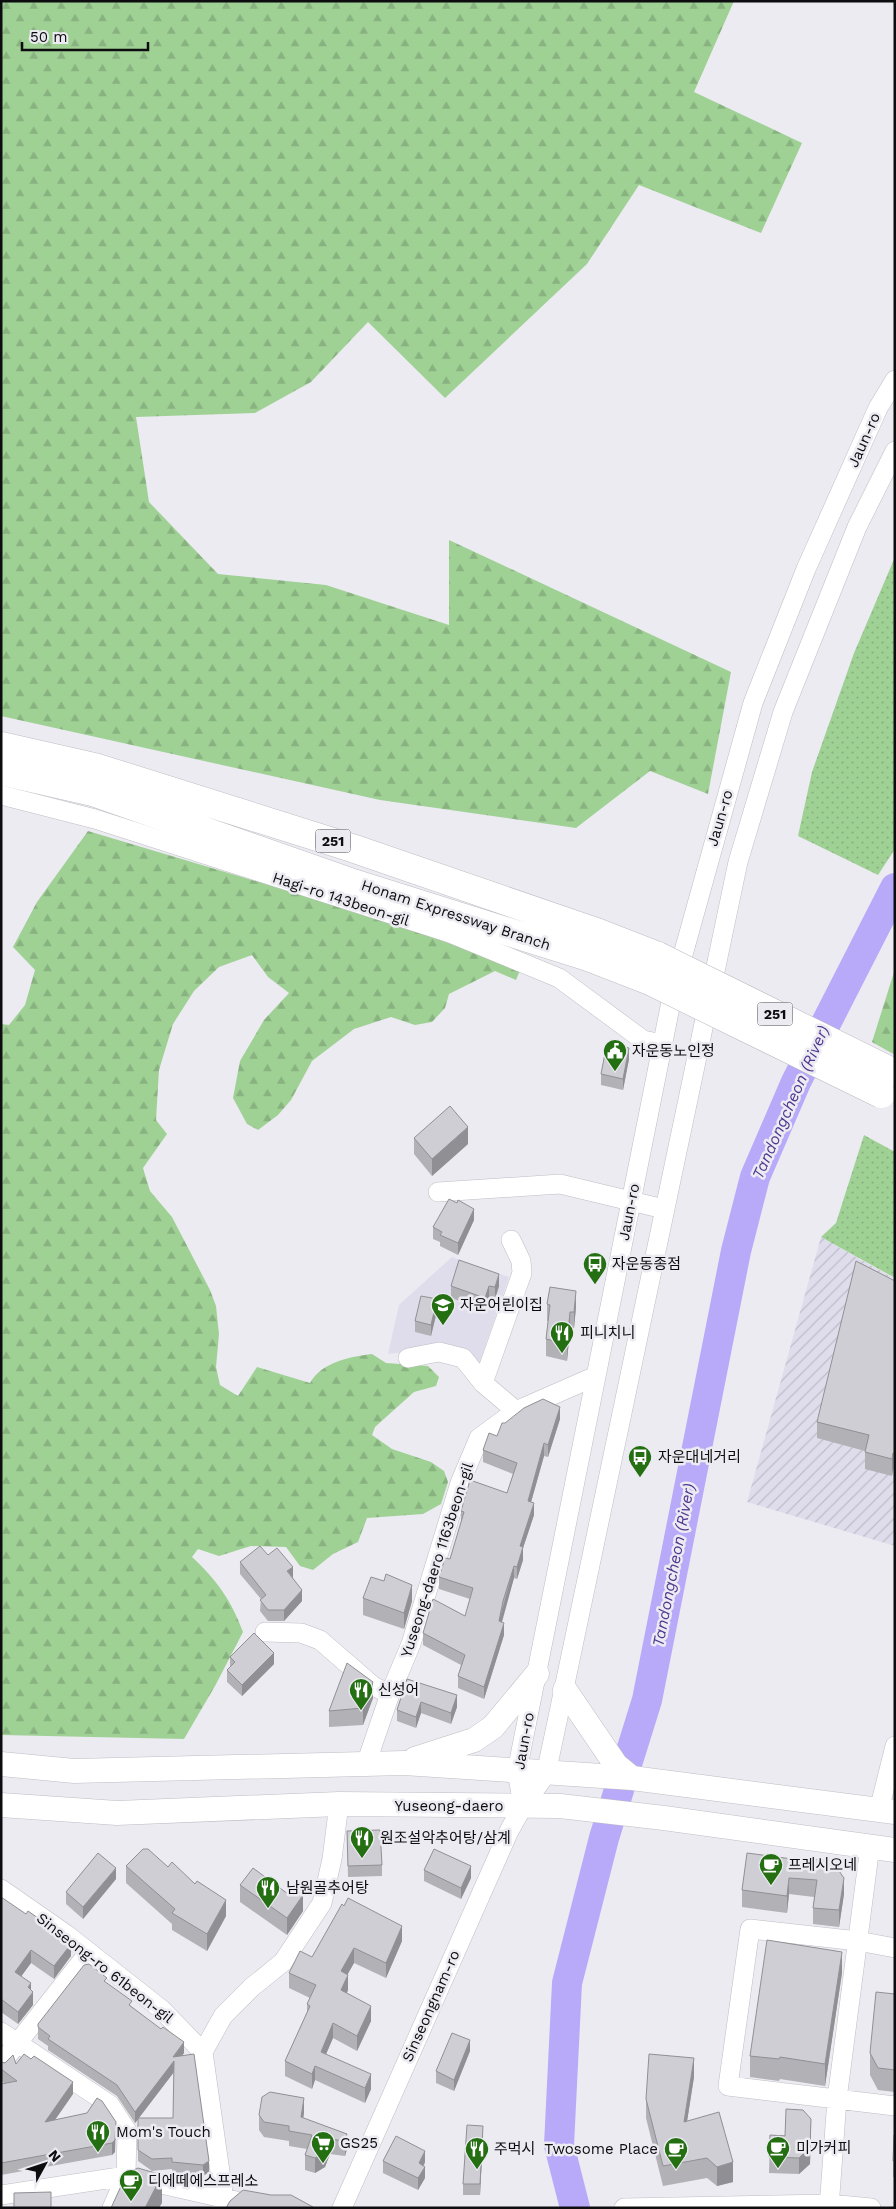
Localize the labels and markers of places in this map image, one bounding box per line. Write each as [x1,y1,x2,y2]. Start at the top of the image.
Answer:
public building icon: 자운동노인정 [602,1038,628,1072]
place label: 자운동노인정 [632,1042,715,1060]
bus stop icon: 자운동종점 [582,1251,608,1285]
place label: 자운동종점 [612,1255,681,1273]
school or university icon: 자운어린이집 [430,1292,456,1326]
place label: 자운어린이집 [460,1296,543,1314]
restaurant icon: 피니치니 [549,1320,575,1354]
place label: 피니치니 [580,1324,635,1342]
bus stop icon: 자운대네거리 [627,1444,653,1478]
place label: 자운대네거리 [658,1448,741,1466]
restaurant icon: 신성어 [348,1677,374,1711]
place label: 신성어 [378,1681,419,1699]
restaurant icon: 원조설악추어탕/삼계 [349,1825,375,1859]
place label: 원조설악추어탕/삼계 [380,1829,511,1847]
cafe icon: 프레시오네 [758,1852,784,1886]
place label: 프레시오네 [788,1856,857,1874]
restaurant icon: 남원골추어탕 [255,1875,281,1909]
place label: 남원골추어탕 [286,1879,369,1897]
restaurant icon: Mom's Touch [85,2119,111,2153]
place label: Mom's Touch [116,2123,211,2141]
supermarket icon: GS25 [310,2130,336,2164]
place label: GS25 [340,2134,378,2152]
cafe icon: 미가커피 [765,2135,791,2169]
restaurant icon: 주먹시 [464,2136,490,2170]
cafe icon: Twosome Place [663,2136,689,2170]
place label: 미가커피 [796,2139,851,2157]
place label: 주먹시 [494,2140,535,2158]
place label: Twosome Place [544,2140,658,2158]
cafe icon: 디에떼에스프레소 [118,2168,144,2202]
place label: 디에떼에스프레소 [148,2172,259,2190]

